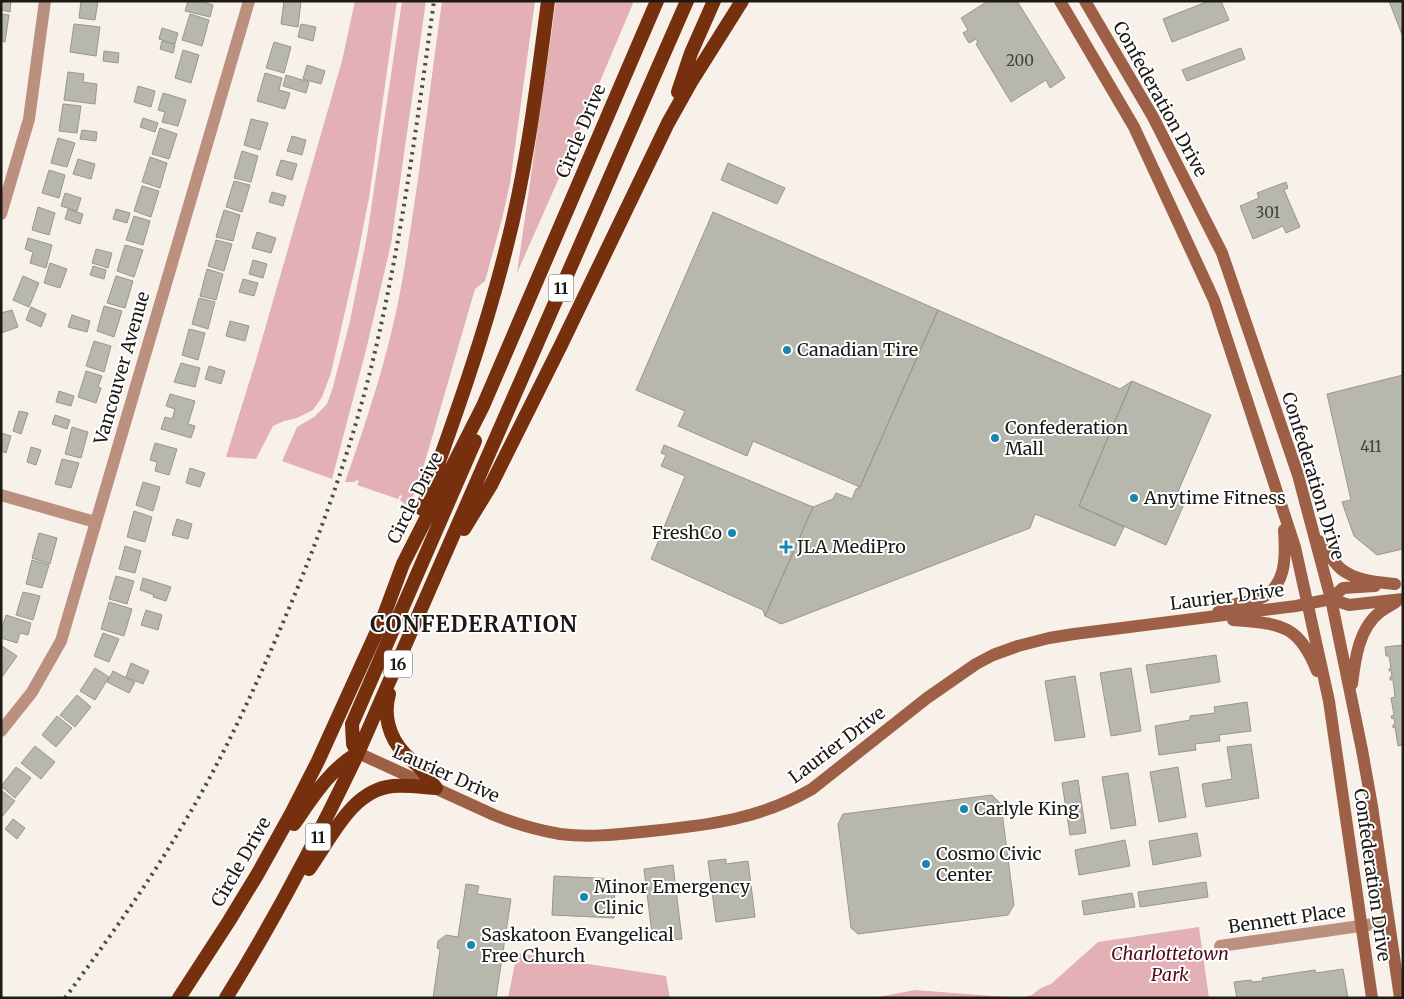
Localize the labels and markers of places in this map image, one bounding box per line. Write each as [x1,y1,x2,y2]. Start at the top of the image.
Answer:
place label: Canadian Tire [797,338,918,361]
marker: Canadian Tire [781,344,793,356]
place label: Confederation Mall [1005,416,1128,460]
marker: Confederation Mall [989,432,1001,444]
place label: Anytime Fitness [1143,486,1286,509]
marker: Anytime Fitness [1128,492,1140,504]
place label: FreshCo [652,521,722,544]
marker: FreshCo [726,527,738,539]
place label: JLA MediPro [796,535,906,558]
marker: JLA MediPro [779,540,793,554]
place label: Carlyle King [974,797,1079,820]
marker: Carlyle King [958,803,970,815]
place label: Cosmo Civic Center [936,842,1041,886]
marker: Cosmo Civic Center [920,858,932,870]
place label: Minor Emergency Clinic [594,875,751,919]
marker: Minor Emergency Clinic [578,891,590,903]
place label: Saskatoon Evangelical Free Church [481,923,674,967]
marker: Saskatoon Evangelical Free Church [465,939,477,951]

